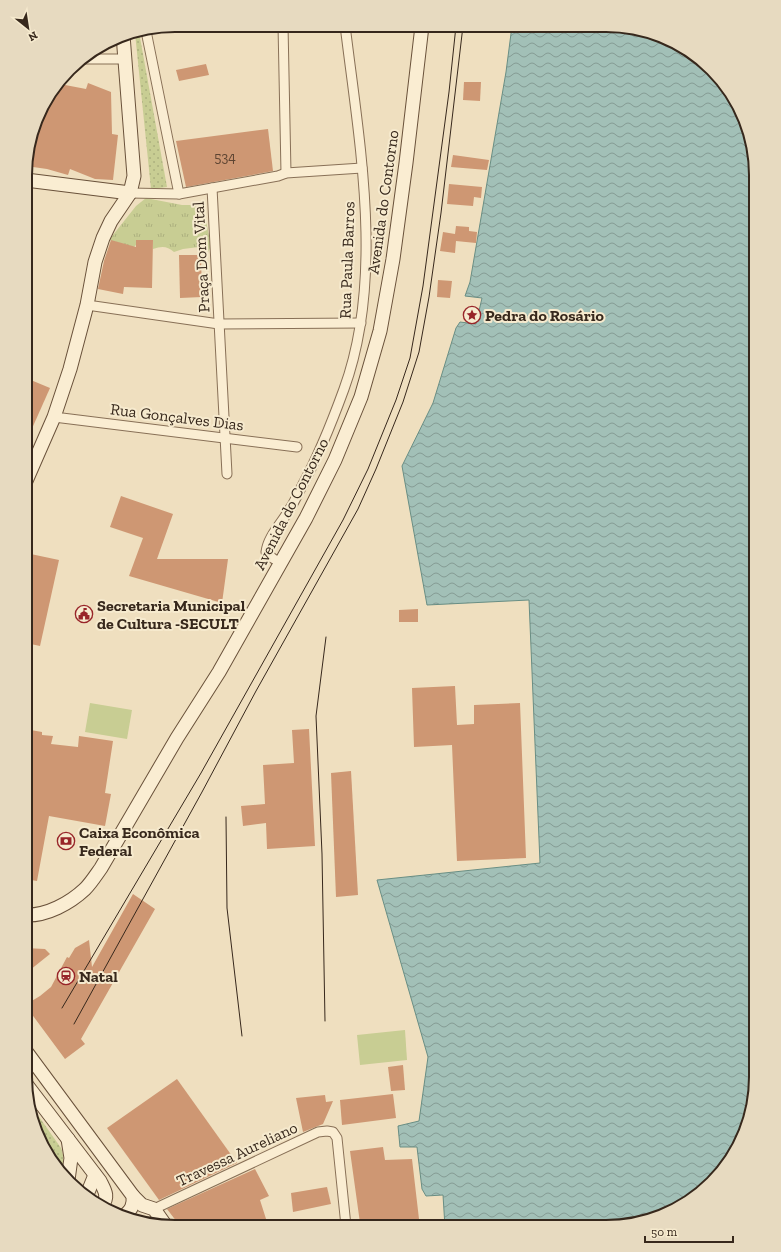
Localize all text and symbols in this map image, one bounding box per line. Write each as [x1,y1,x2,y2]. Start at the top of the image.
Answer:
north arrow [8,8,48,48]
text: N [25,29,40,44]
street label: Avenida do Contorno [363,129,403,275]
house number: 534 [214,149,236,166]
street label: Praça Dom Vital [189,201,213,313]
street label: Rua Paula Barros [335,201,359,319]
place icon: Pedra do Rosário [462,305,482,325]
place label: Pedra do Rosário [485,306,604,325]
street label: Rua Gonçalves Dias [109,399,245,435]
street label: Avenida do Contorno [250,435,332,573]
place label: Secretaria Municipal de Cultura -SECULT [97,596,246,633]
public building icon: Secretaria Municipal de Cultura -SECULT [74,604,94,624]
place label: Caixa Econômica Federal [79,823,200,860]
bank icon: Caixa Econômica Federal [56,831,76,851]
station icon: Natal [56,966,76,986]
place label: Natal [79,967,118,986]
street label: Travessa Aureliano [174,1118,300,1190]
scale bar [645,1218,733,1244]
text: 50 m [651,1225,678,1239]

